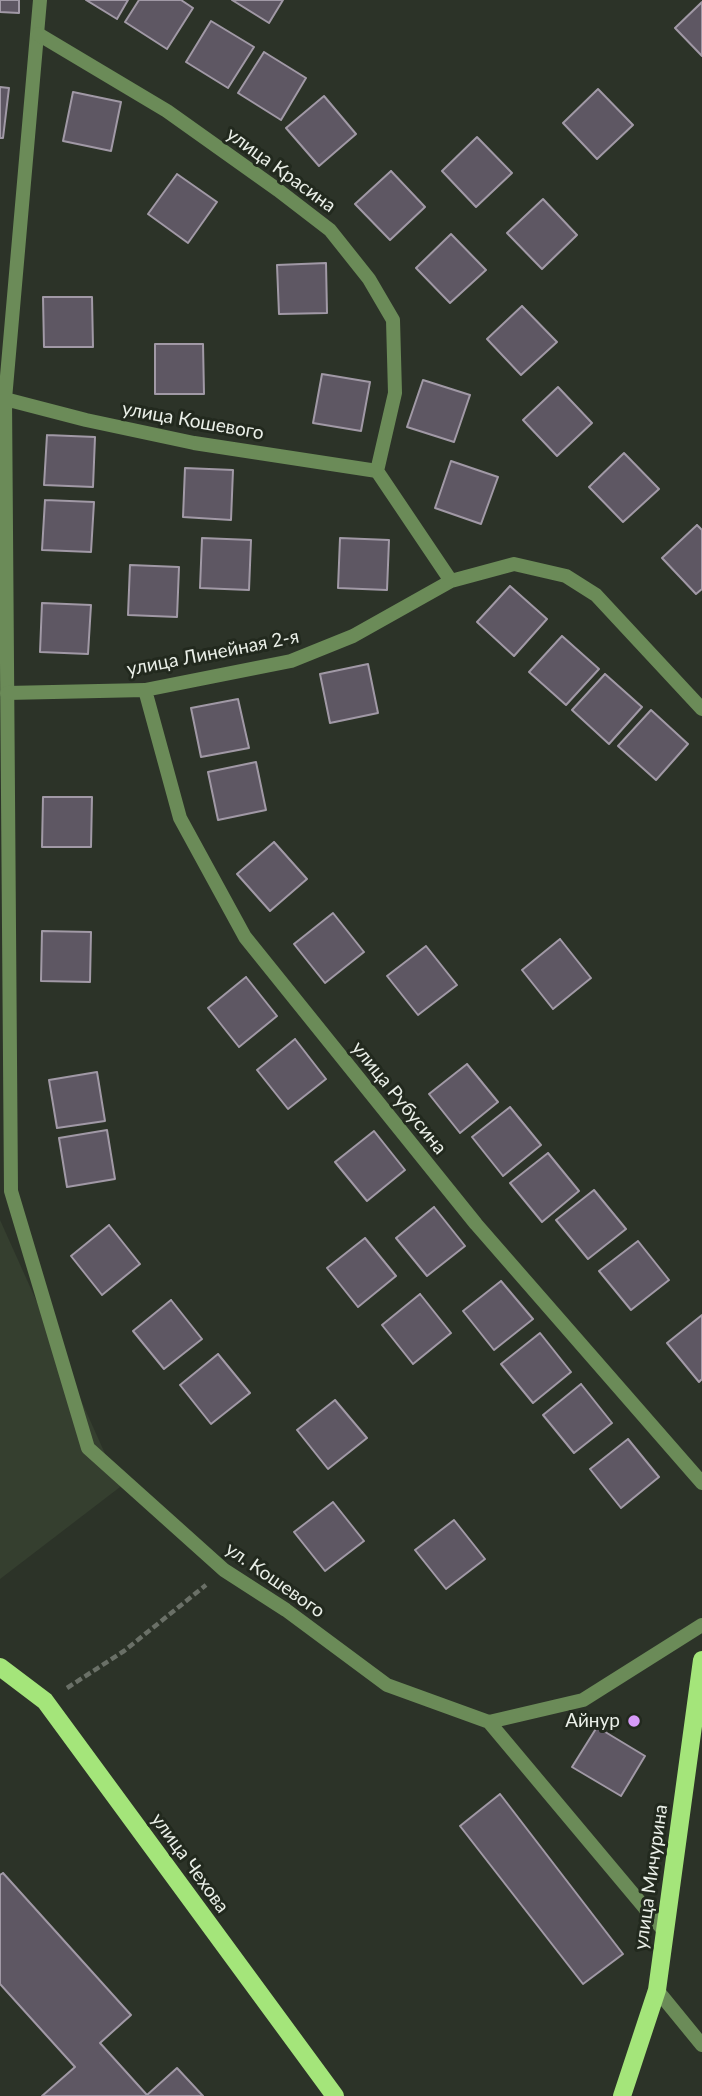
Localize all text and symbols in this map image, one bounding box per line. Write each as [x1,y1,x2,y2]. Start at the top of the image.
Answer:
street label: улица Красина [222,123,340,217]
street label: улица Кошевого [120,397,266,445]
street label: улица Линейная 2-я [125,625,301,681]
street label: улица Рубусина [347,1037,451,1159]
street label: ул. Кошевого [221,1537,329,1623]
place label: Айнур [565,1710,620,1732]
marker: Айнур [626,1713,642,1729]
street label: улица Мичурина [630,1803,672,1951]
street label: улица Чехова [146,1809,234,1917]

